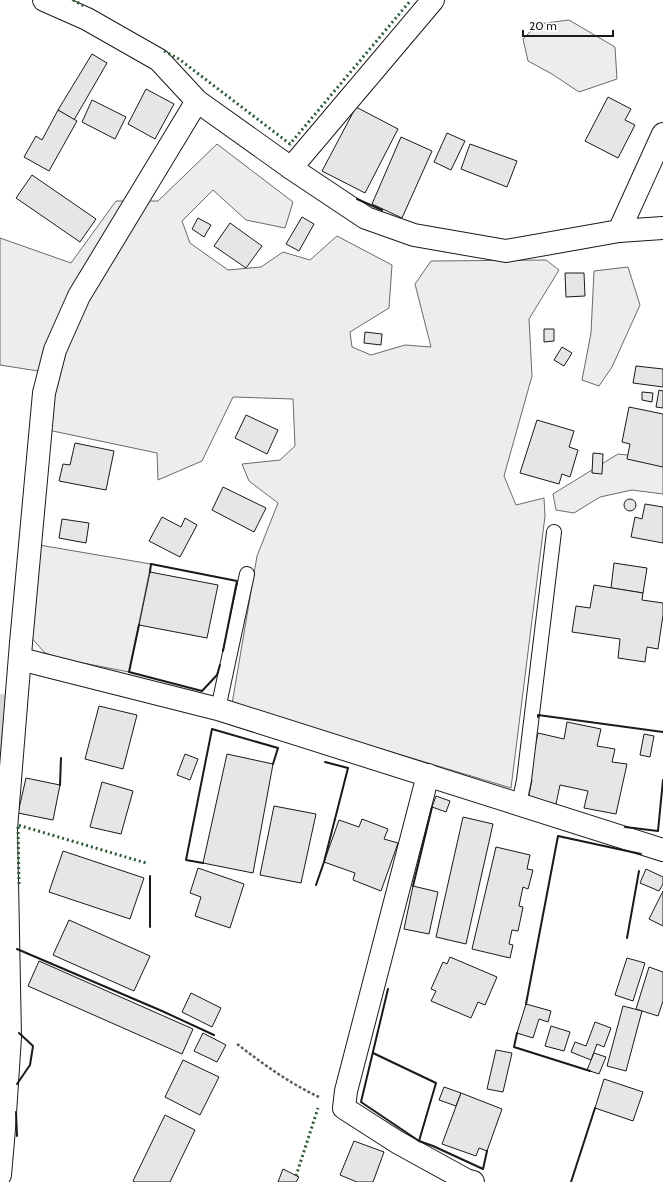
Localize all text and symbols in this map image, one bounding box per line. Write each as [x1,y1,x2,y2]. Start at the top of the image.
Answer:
scale bar [523,12,613,38]
text: 20 m [529,18,557,33]

